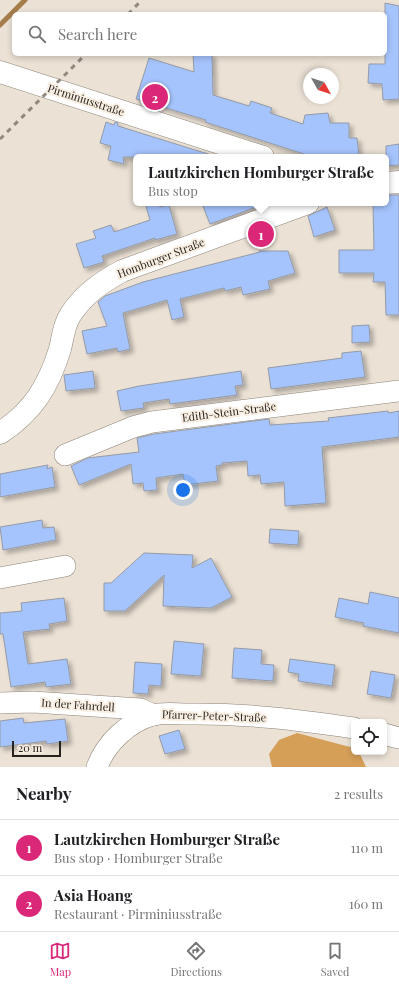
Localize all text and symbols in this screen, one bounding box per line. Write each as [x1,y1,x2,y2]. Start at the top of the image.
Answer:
search box [12,12,387,56]
icon: search [26,23,48,45]
text: Search here [58,24,137,44]
north arrow [303,68,339,104]
street label: Pirminiusstraße [46,80,127,119]
pin: 2 [142,82,168,112]
popup [133,154,389,206]
text: Lautzkirchen Homburger Straße [148,162,374,182]
text: Bus stop [148,182,198,199]
pin: 1 [248,219,274,249]
street label: Homburger Straße [115,234,207,281]
street label: Edith-Stein-Straße [181,398,277,425]
your location [173,480,193,500]
street label: In der Fahrdell [41,694,115,715]
street label: Pfarrer-Peter-Straße [162,706,267,725]
map controls [351,719,387,755]
button: locate [351,719,387,755]
scale bar [12,739,61,758]
text: 20 m [18,740,42,755]
text: Nearby [16,782,71,804]
text: 2 results [334,785,383,802]
text: Lautzkirchen Homburger Straße [54,829,280,849]
text: 1 [27,839,31,856]
text: 110 m [351,839,383,856]
text: Bus stop · Homburger Straße [54,849,223,866]
text: Asia Hoang [54,885,132,905]
text: 2 [26,895,32,912]
text: 160 m [349,895,383,912]
text: Restaurant · Pirminiusstraße [54,905,222,922]
tab: Map [49,940,71,979]
tab: Directions [170,940,222,979]
tab: Saved [321,940,349,979]

